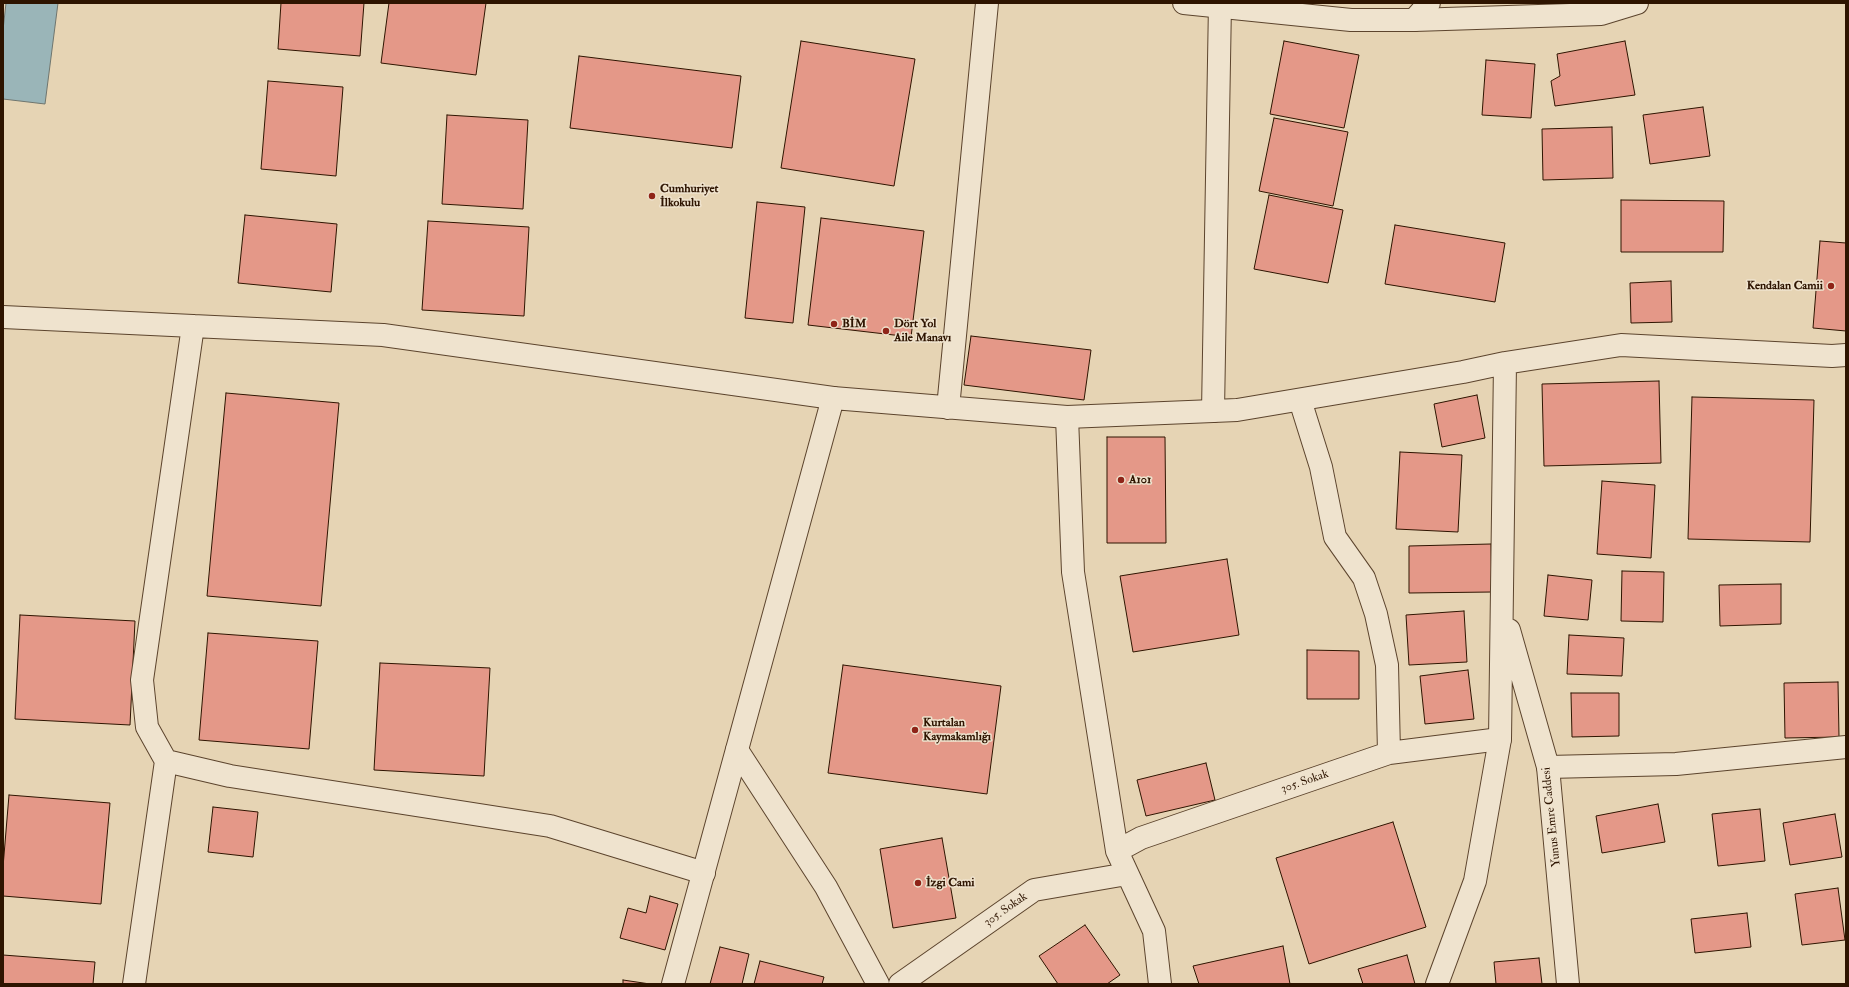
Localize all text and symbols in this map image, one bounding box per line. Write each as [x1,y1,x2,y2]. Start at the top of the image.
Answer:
place label: Cumhuriyet İlkokulu [660,182,718,210]
marker: Cumhuriyet İlkokulu [647,191,657,201]
place label: Kendalan Camii [1747,279,1823,293]
marker: Kendalan Camii [1826,281,1836,291]
place label: BİM [842,317,866,331]
place label: Dört Yol Aile Manavı [894,317,951,345]
marker: BİM [829,319,839,329]
marker: Dört Yol Aile Manavı [881,326,891,336]
place label: A101 [1129,473,1151,487]
marker: A101 [1116,475,1126,485]
place label: Kurtalan Kaymakamlığı [923,716,991,744]
marker: Kurtalan Kaymakamlığı [910,725,920,735]
street label: Yunus Emre Caddesi [1540,766,1564,868]
street label: 305. Sokak [1279,767,1331,797]
place label: İzgi Cami [926,876,974,890]
marker: İzgi Cami [913,878,923,888]
street label: 305. Sokak [982,890,1030,930]

